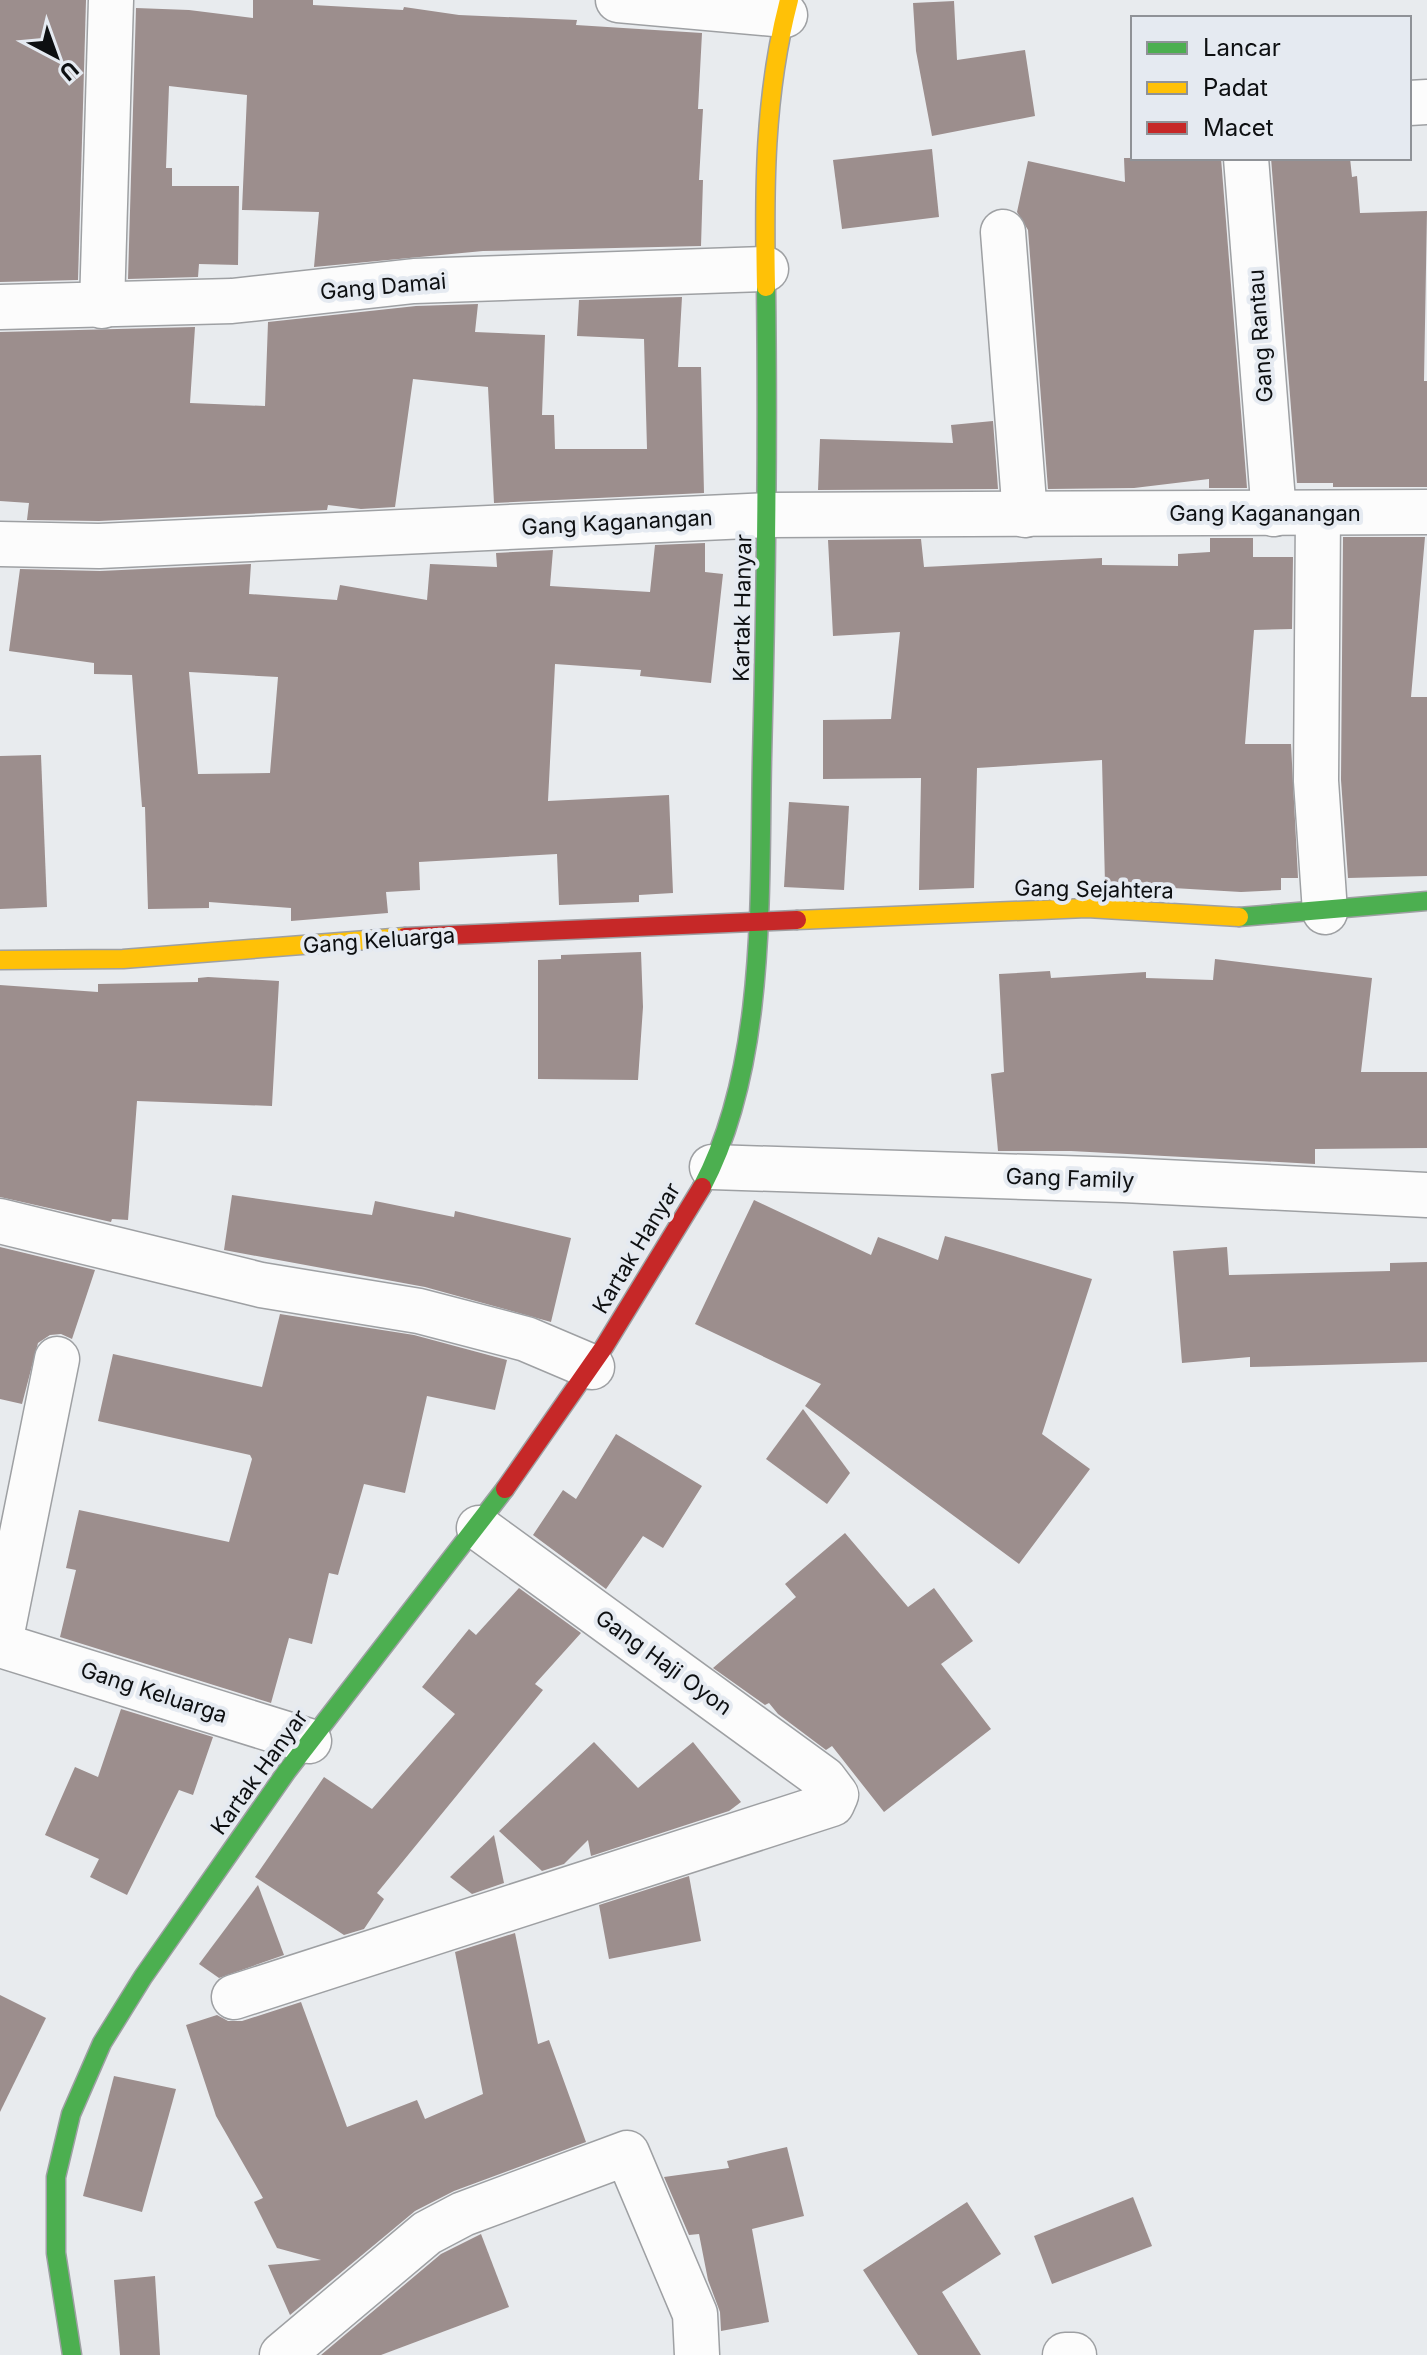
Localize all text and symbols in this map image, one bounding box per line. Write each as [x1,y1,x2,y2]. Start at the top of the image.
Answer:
north arrow [16,16,96,96]
legend [1131,16,1411,160]
text: Lancar [1203,33,1281,62]
text: U [55,56,84,86]
text: Padat [1203,73,1268,102]
text: Macet [1203,113,1274,142]
street label: Gang Damai [319,268,447,304]
street label: Gang Rantau [1242,268,1278,404]
street label: Gang Kaganangan [1169,500,1361,526]
street label: Gang Kaganangan [521,504,713,540]
street label: Kartak Hanyar [728,534,756,682]
street label: Gang Sejahtera [1014,875,1174,903]
street label: Gang Keluarga [302,922,456,958]
street label: Gang Family [1005,1163,1135,1193]
street label: Kartak Hanyar [587,1178,685,1318]
street label: Gang Haji Oyon [591,1604,737,1720]
street label: Gang Keluarga [77,1656,231,1728]
street label: Kartak Hanyar [205,1705,313,1839]

